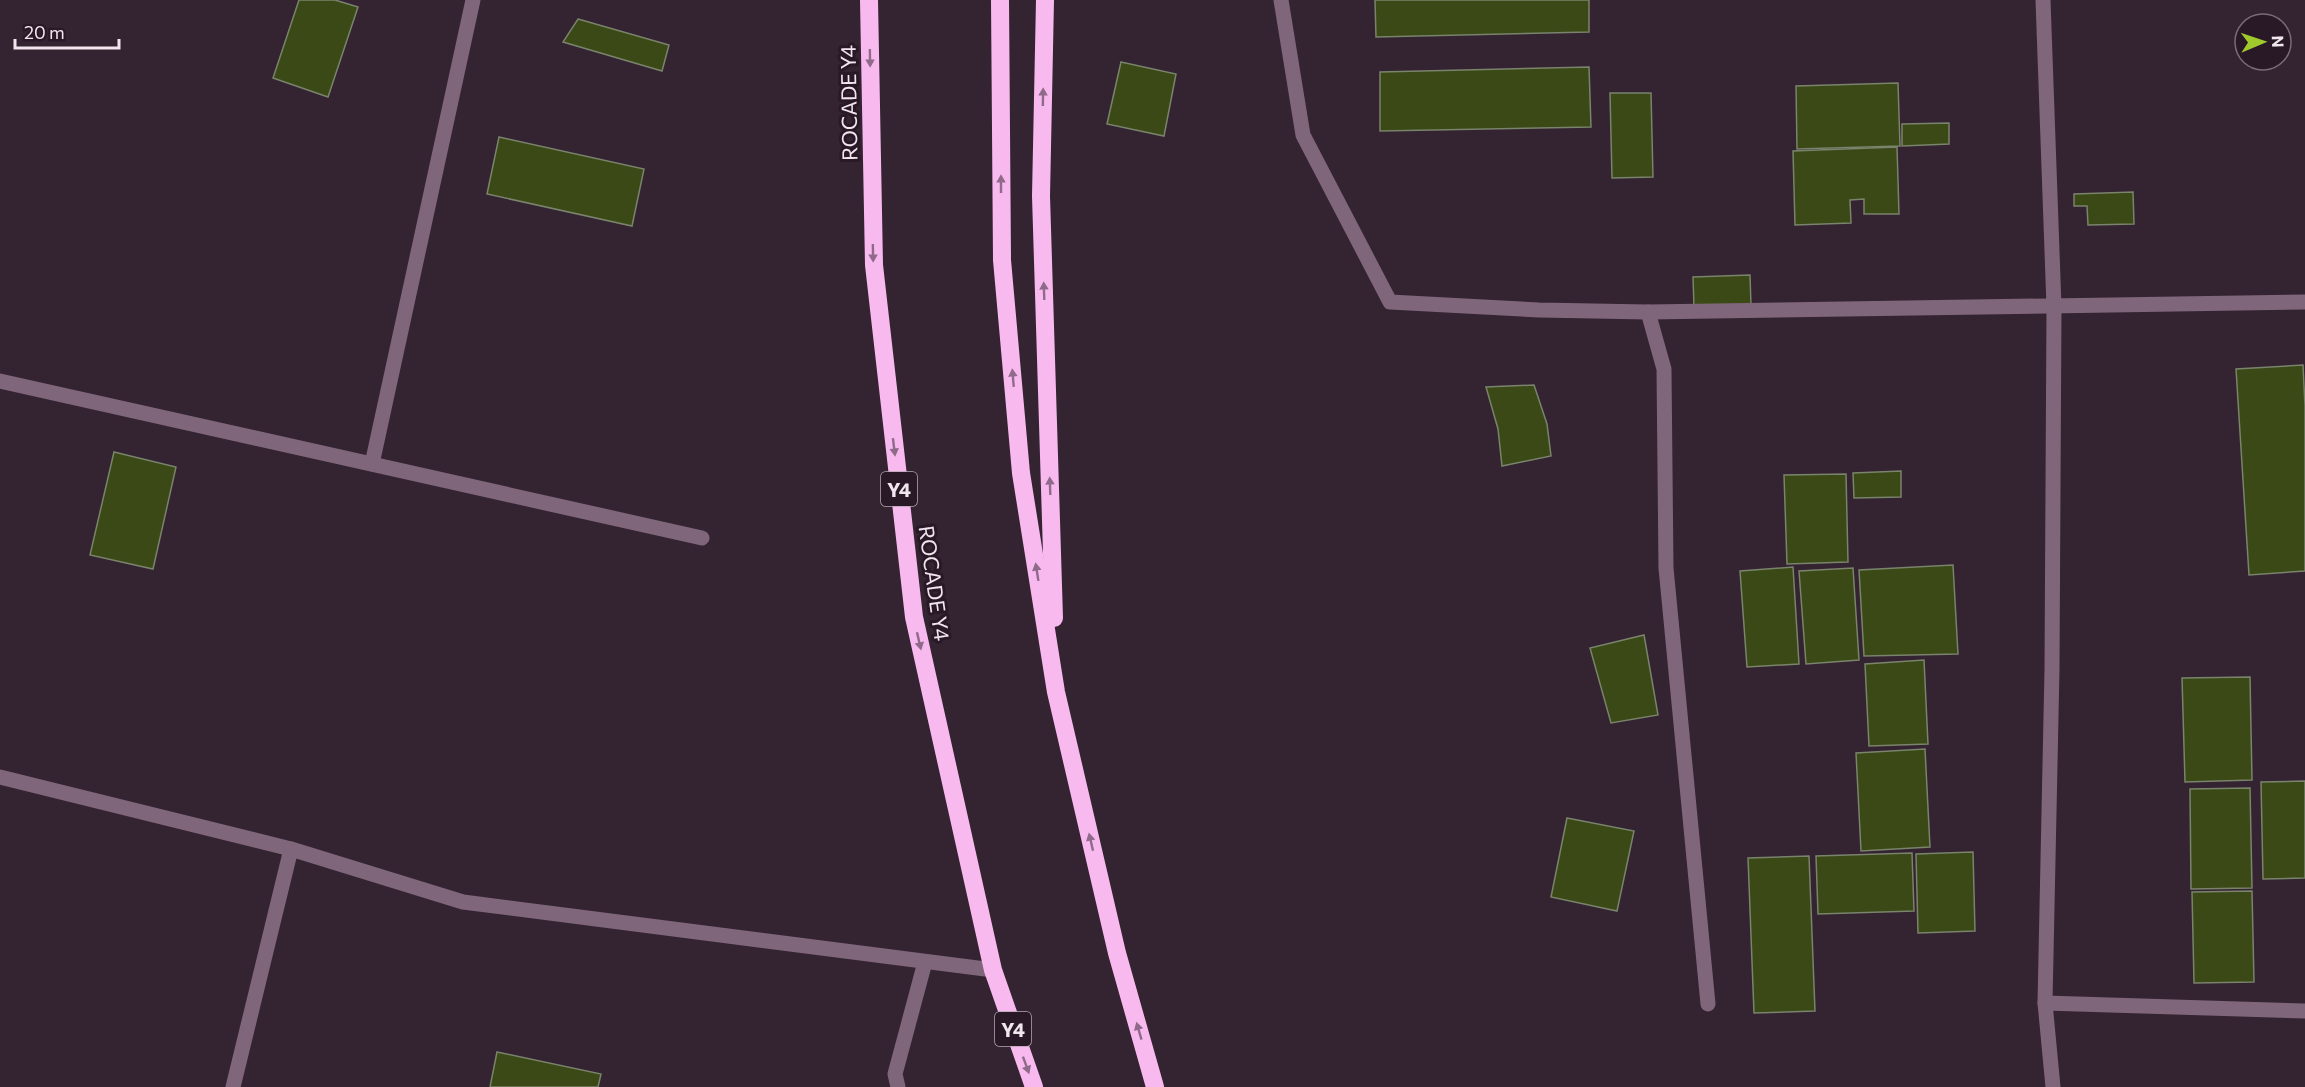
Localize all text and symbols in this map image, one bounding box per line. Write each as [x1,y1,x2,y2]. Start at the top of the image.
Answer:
scale bar [15,12,118,50]
north arrow [2233,12,2293,72]
text: 20 m [24,21,65,43]
text: N [2269,35,2288,48]
street label: ROCADE Y4 [834,44,862,161]
one-way arrow [865,49,875,68]
one-way arrow [1039,87,1048,106]
one-way arrow [996,174,1006,193]
one-way arrow [869,244,878,263]
one-way arrow [1040,282,1049,301]
one-way arrow [1008,369,1018,388]
one-way arrow [890,438,899,457]
road number: Y4 [881,472,917,506]
one-way arrow [1045,477,1055,496]
street label: ROCADE Y4 [915,524,956,643]
one-way arrow [1032,562,1041,581]
one-way arrow [915,631,925,650]
one-way arrow [1086,832,1095,851]
road number: Y4 [995,1012,1031,1046]
one-way arrow [1134,1022,1143,1040]
one-way arrow [1022,1056,1032,1074]

